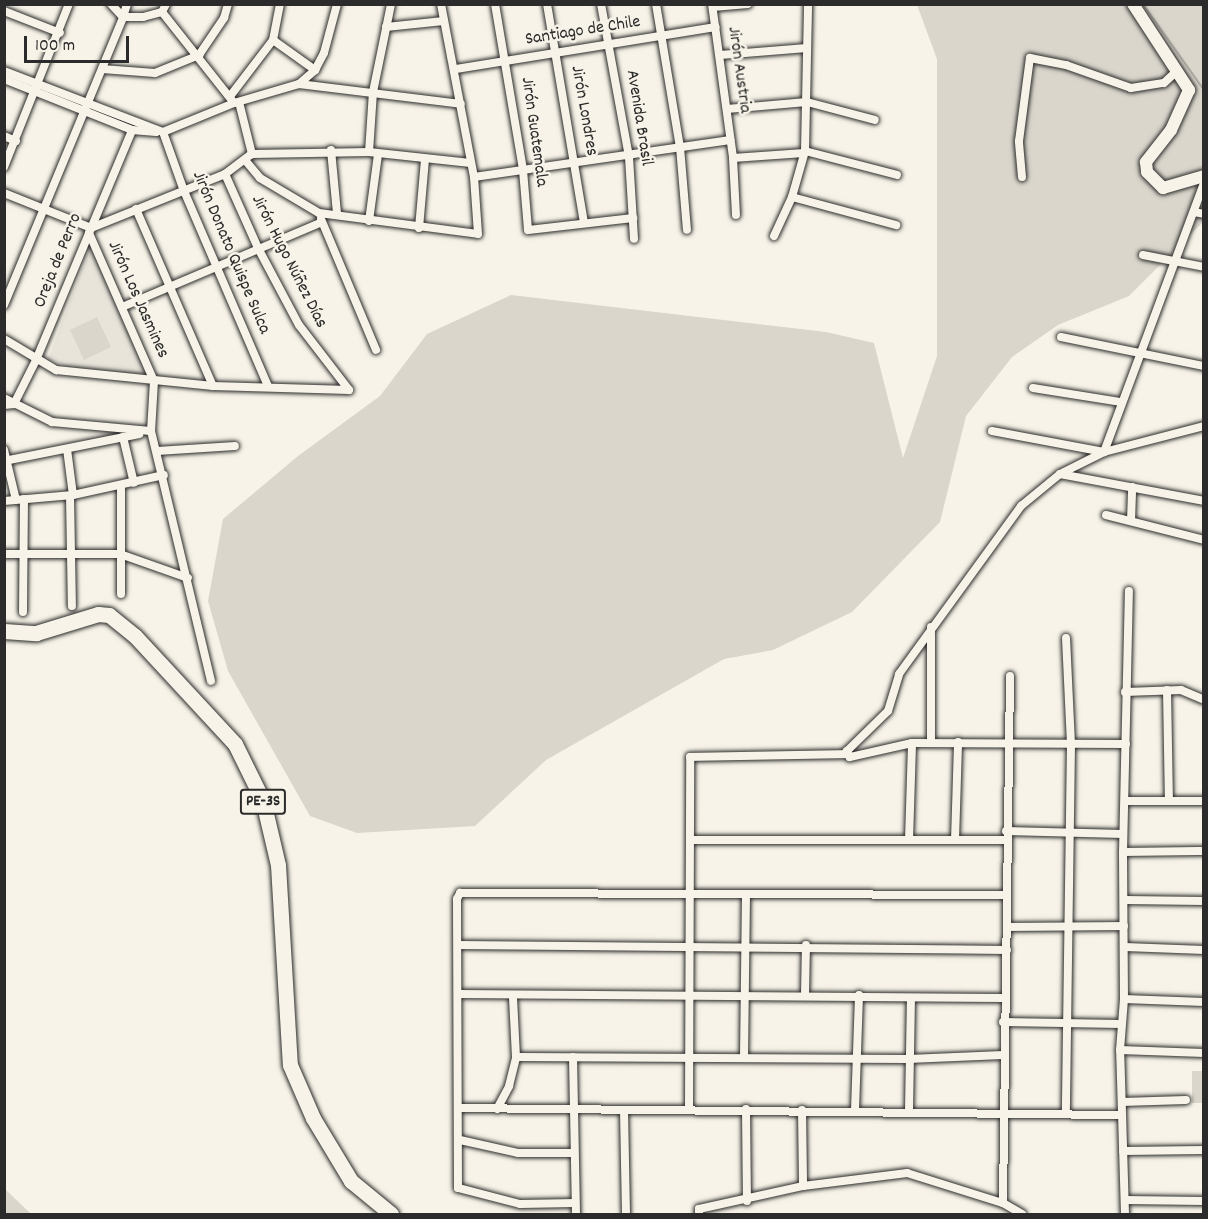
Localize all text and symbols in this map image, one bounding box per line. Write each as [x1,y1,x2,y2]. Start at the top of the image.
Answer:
street label: Santiago de Chile [524,12,642,52]
scale bar [27,24,132,62]
street label: Jirón Austria [721,25,755,115]
text: 100 m [35,34,75,59]
street label: Jirón Londres [564,64,602,158]
street label: Avenida Brasil [620,69,656,167]
street label: Jirón Guatemala [515,76,551,188]
street label: Jirón Donato Quispe Sulca [186,168,274,338]
street label: Jirón Hugo Núñez Días [245,192,331,332]
street label: Oreja de Perro [30,211,88,311]
street label: Jirón Los Jasmines [101,238,173,362]
road number: PE-3S [239,789,287,815]

